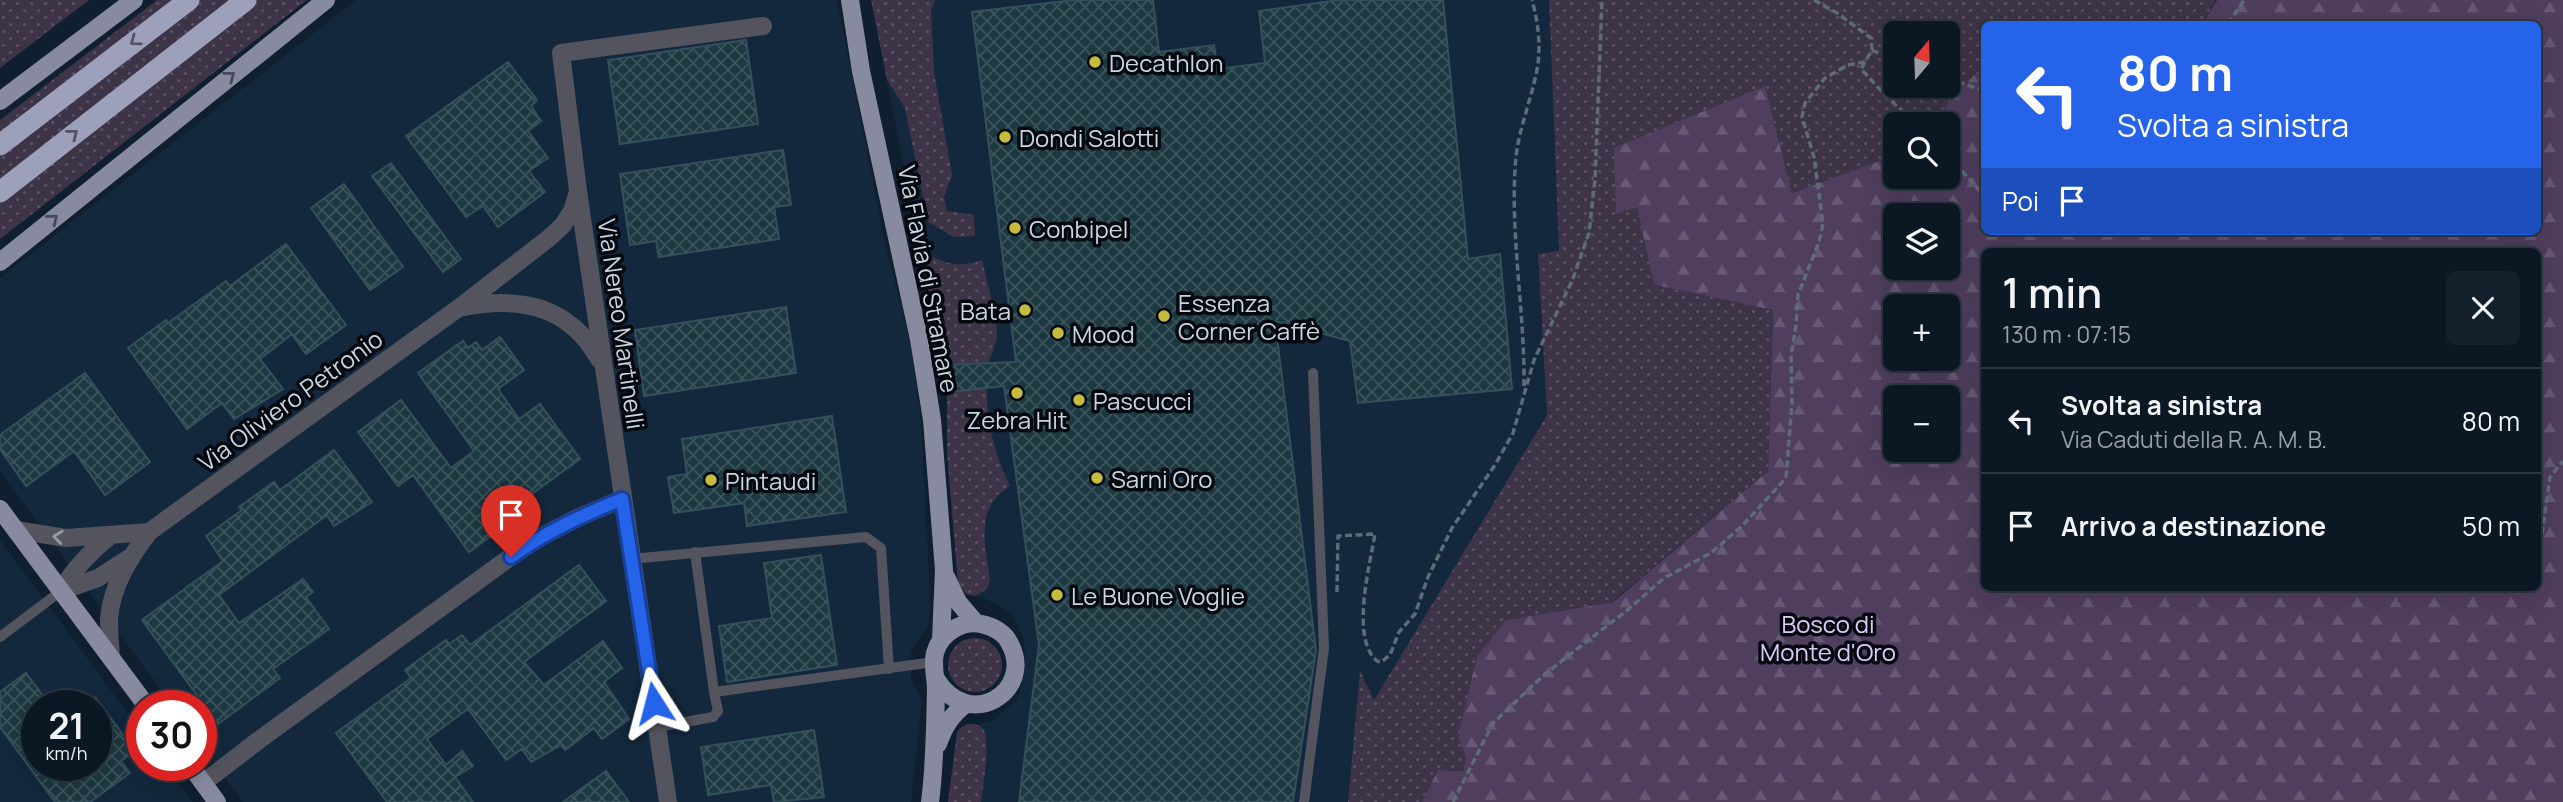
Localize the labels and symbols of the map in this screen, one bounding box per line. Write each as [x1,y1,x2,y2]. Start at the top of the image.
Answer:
north arrow [1883,21,1960,98]
one-way arrow [130,33,143,46]
place label: Decathlon [1109,46,1224,79]
marker: Decathlon [1087,54,1103,70]
one-way arrow [223,72,235,85]
place label: Dondi Salotti [1019,121,1159,154]
marker: Dondi Salotti [997,129,1013,145]
one-way arrow [65,130,77,143]
street label: Via Flavia di Stramare [891,163,967,395]
place label: Conbipel [1029,212,1128,245]
one-way arrow [45,215,58,227]
street label: Via Nereo Martinelli [591,217,653,431]
marker: Conbipel [1007,220,1023,236]
place label: Essenza Corner Caffè [1178,286,1320,347]
place label: Bata [960,294,1011,327]
marker: Bata [1017,302,1033,318]
marker: Essenza Corner Caffè [1156,308,1172,324]
place label: Mood [1072,317,1135,350]
street label: Via Oliviero Petronio [191,322,389,478]
marker: Mood [1050,325,1066,341]
place label: Pascucci [1093,384,1192,417]
marker: Zebra Hit [1009,385,1025,401]
marker: Pascucci [1071,392,1087,408]
place label: Zebra Hit [967,403,1067,436]
place label: Sarni Oro [1111,462,1212,495]
place label: Pintaudi [725,464,816,497]
marker: Sarni Oro [1089,470,1105,486]
marker: Pintaudi [703,472,719,488]
pin [481,485,541,557]
one-way arrow [52,529,64,544]
place label: Le Buone Voglie [1071,579,1245,612]
marker: Le Buone Voglie [1049,587,1065,603]
park label: Bosco di Monte d'Oro [1760,607,1896,668]
position arrow [617,666,691,740]
speed limit sign: 30 [126,690,217,781]

